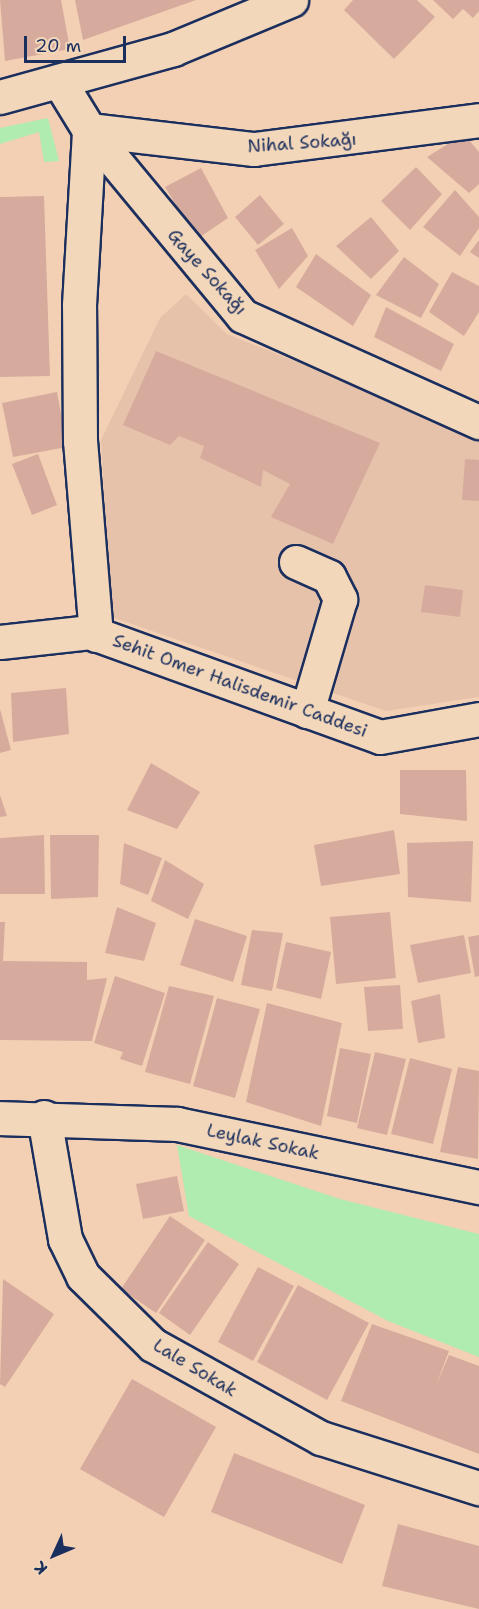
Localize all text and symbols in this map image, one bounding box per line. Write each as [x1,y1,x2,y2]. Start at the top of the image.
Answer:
scale bar [27,24,129,62]
text: 20 m [35,34,81,58]
street label: Nihal Sokağı [247,128,357,158]
street label: Gaye Sokağı [163,225,251,319]
street label: Sehit Omer Halisdemir Caddesi [110,630,370,742]
street label: Leylak Sokak [205,1120,321,1164]
street label: Lale Sokak [149,1334,241,1402]
north arrow [24,1525,84,1585]
text: K [29,1557,52,1579]

